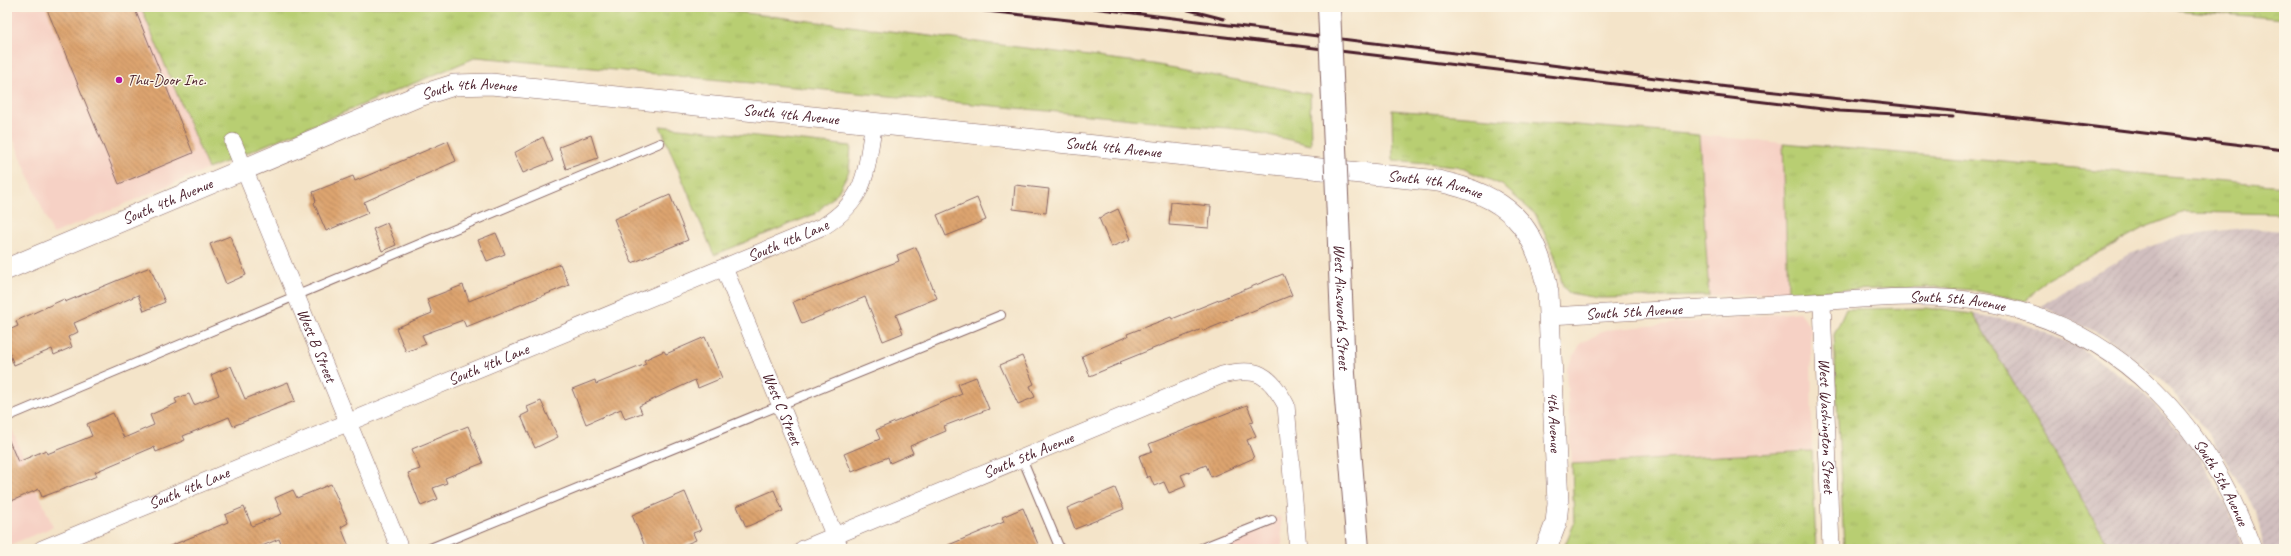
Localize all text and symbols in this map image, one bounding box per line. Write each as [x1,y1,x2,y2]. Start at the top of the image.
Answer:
place label: Thu-Door Inc. [127,70,207,90]
street label: South 4th Avenue [419,74,519,105]
marker: Thu-Door Inc. [114,75,124,85]
street label: South 4th Avenue [742,100,842,130]
street label: South 4th Avenue [1064,133,1164,163]
street label: South 4th Avenue [1387,166,1487,204]
street label: South 4th Avenue [119,173,217,229]
street label: South 4th Lane [745,215,834,266]
street label: West Ainsworth Street [1329,244,1354,372]
street label: South 5th Avenue [1909,287,2009,317]
street label: South 5th Avenue [1585,299,1684,324]
street label: West B Street [292,306,341,387]
street label: South 4th Lane [445,338,533,390]
street label: West Washington Street [1814,358,1839,495]
street label: West C Street [758,369,807,450]
street label: 4th Avenue [1543,391,1566,454]
street label: South 5th Avenue [980,427,1078,483]
street label: South 5th Avenue [2189,435,2253,531]
street label: South 4th Lane [146,462,234,514]

